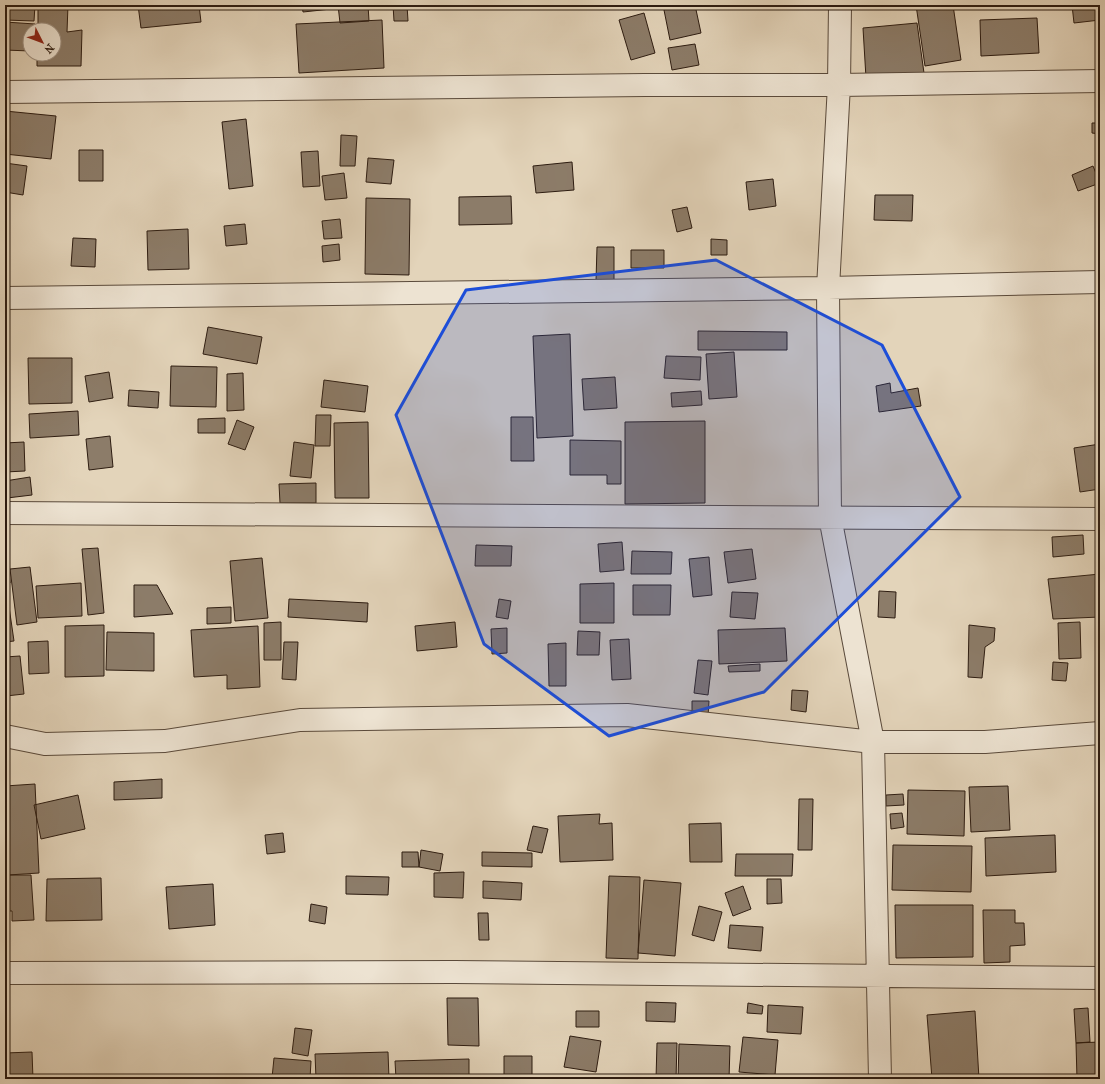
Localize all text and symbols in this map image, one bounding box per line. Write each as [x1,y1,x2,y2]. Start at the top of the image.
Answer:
north arrow [22,22,62,62]
text: N [41,41,57,56]

